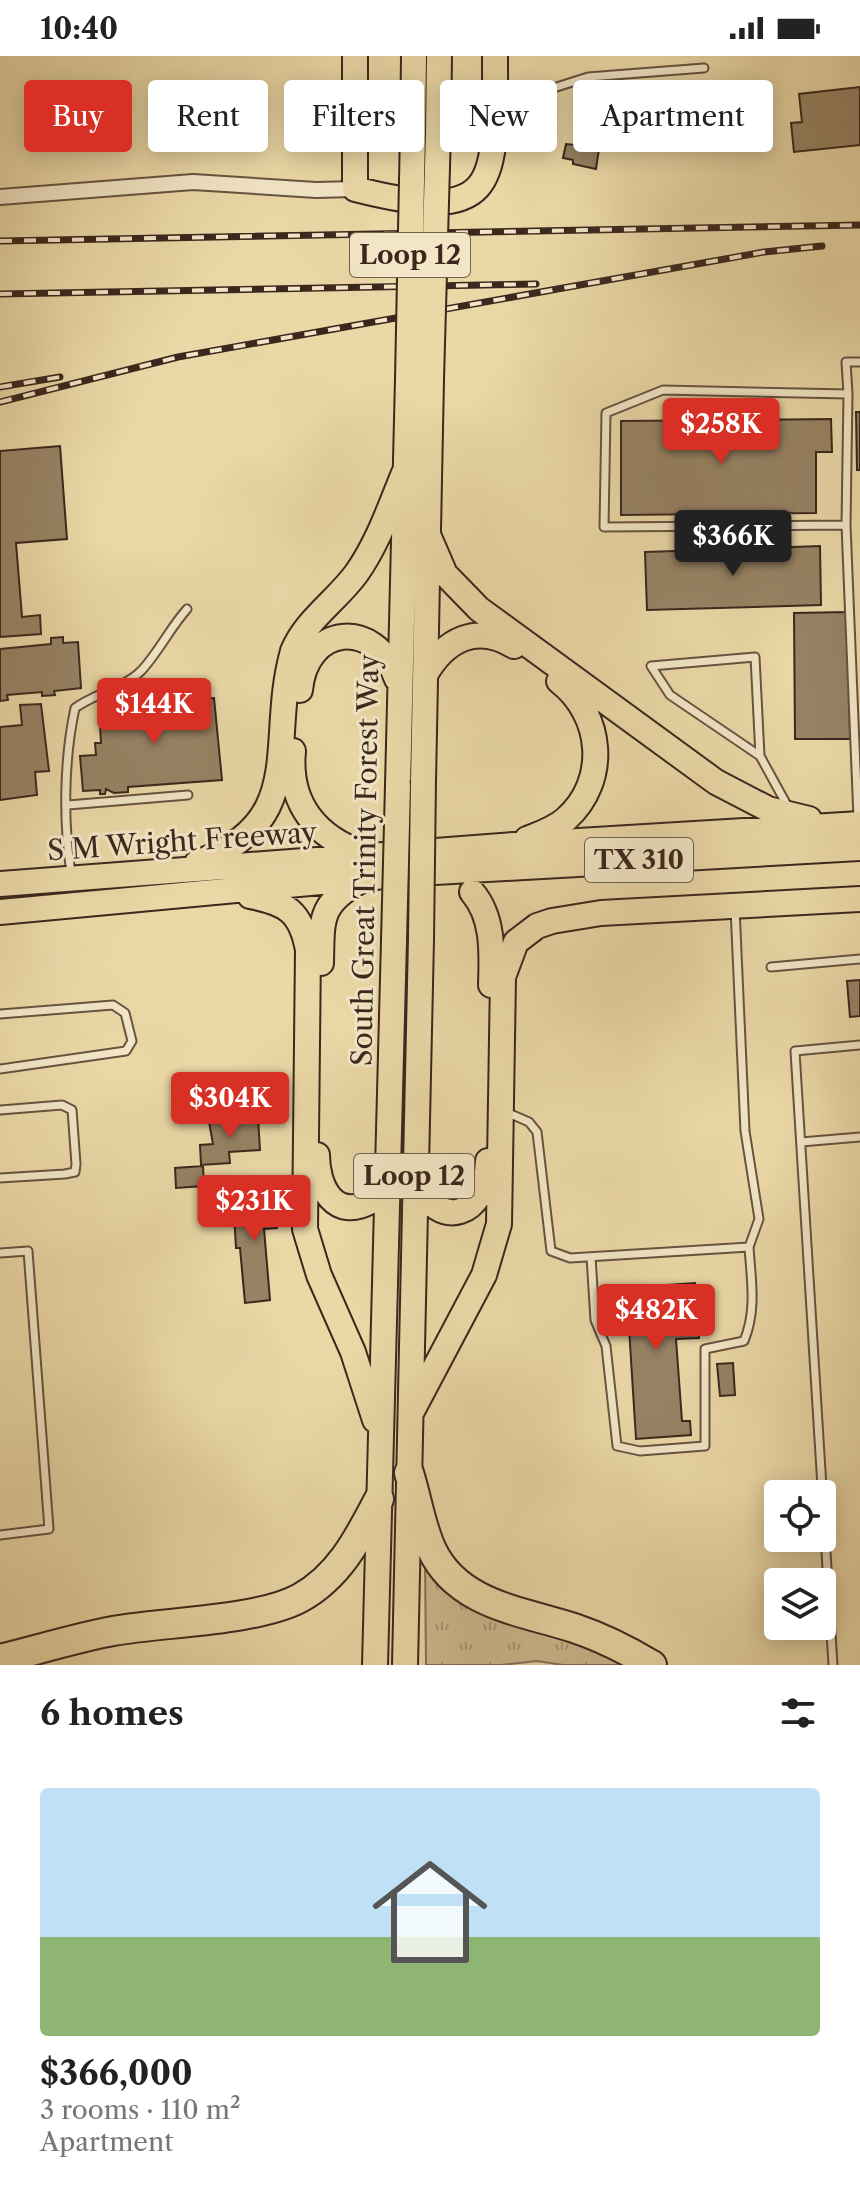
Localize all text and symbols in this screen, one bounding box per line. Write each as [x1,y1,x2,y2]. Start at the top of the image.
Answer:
text: 10:40 [40,10,118,47]
chip: Buy [24,80,132,152]
chip: Rent [148,80,268,152]
chip: Filters [284,80,424,152]
chip: New [440,80,557,152]
chip: Apartment [573,80,773,152]
road number: Loop 12 [350,233,470,277]
pin: $258K [665,398,777,466]
text: $258K [680,408,762,440]
pin: $366K [677,510,789,578]
text: $366K [692,520,774,552]
street label: South Great Trinity Forest Way [344,653,386,1066]
pin: $144K [98,678,210,746]
text: $144K [115,688,193,720]
street label: S M Wright Freeway [46,815,318,867]
road number: TX 310 [585,838,693,882]
pin: $304K [174,1072,286,1140]
text: $304K [189,1082,271,1114]
road number: Loop 12 [354,1154,474,1198]
pin: $231K [198,1175,310,1243]
text: $231K [215,1185,293,1217]
pin: $482K [600,1284,712,1352]
text: $482K [615,1294,697,1326]
map controls [764,1480,836,1640]
button: locate [764,1480,836,1552]
button: layers [764,1568,836,1640]
icon: filters [776,1691,820,1735]
text: 6 homes [40,1692,184,1734]
icon: home [358,1840,502,1984]
text: $366,000 [40,2052,193,2094]
text: 3 rooms · 110 m² [40,2094,241,2126]
text: Apartment [40,2126,173,2158]

